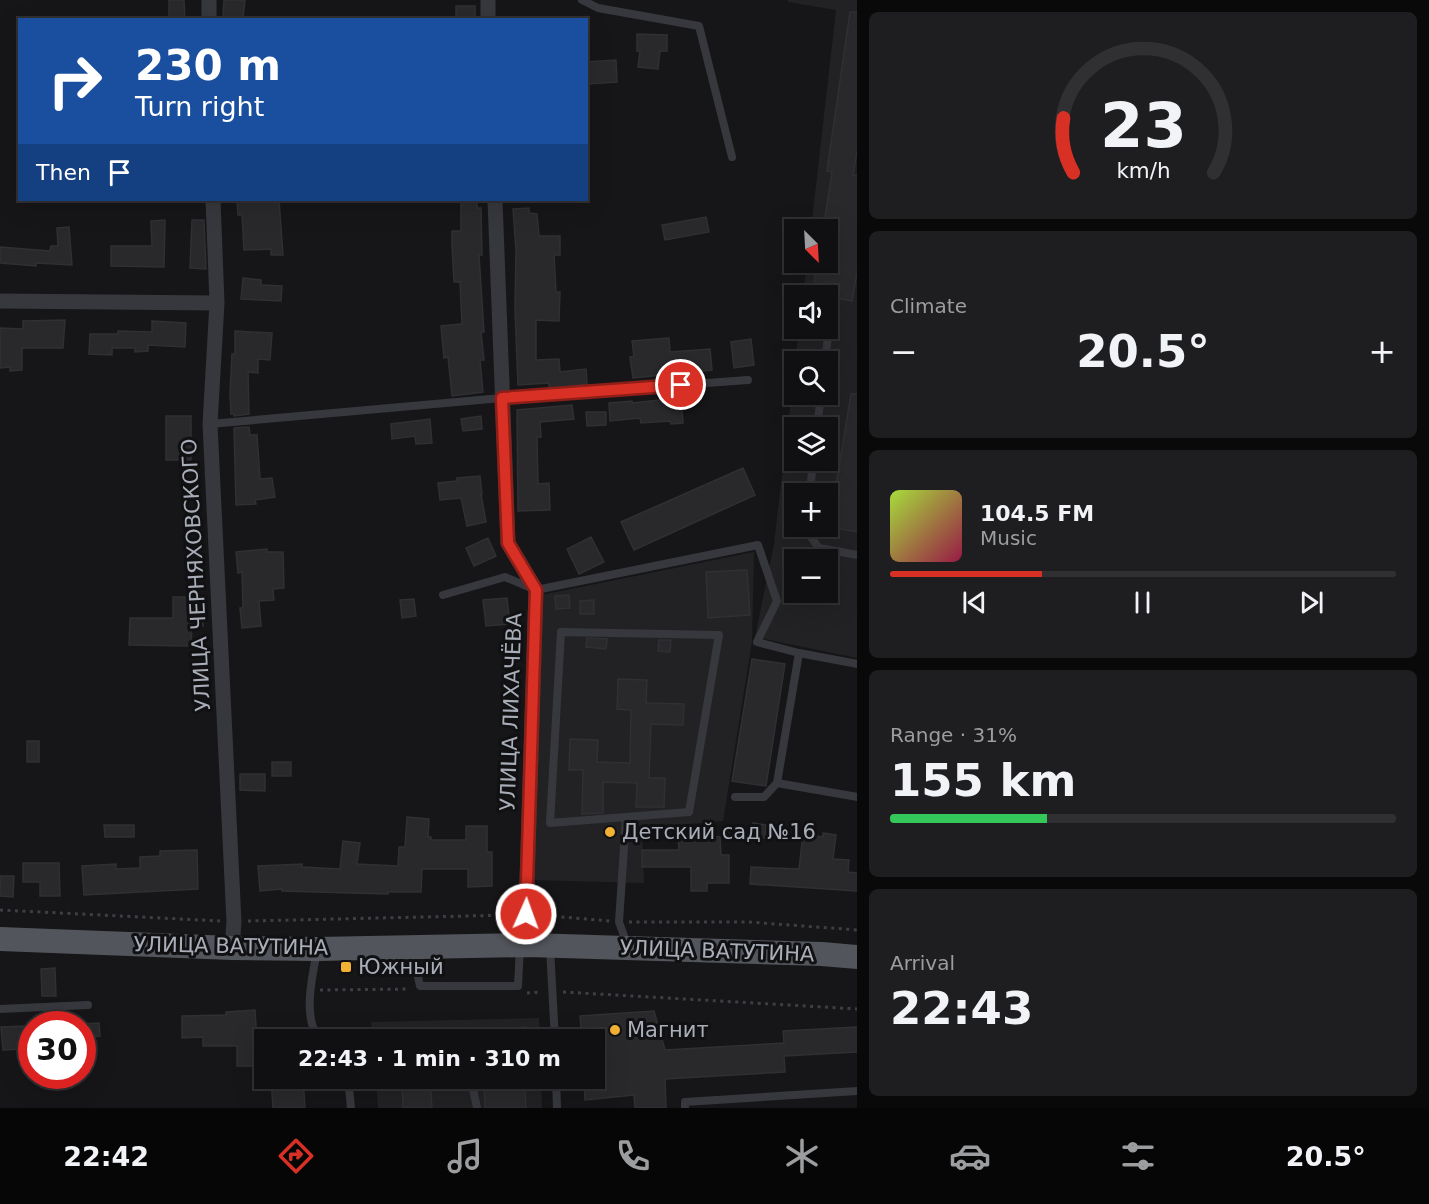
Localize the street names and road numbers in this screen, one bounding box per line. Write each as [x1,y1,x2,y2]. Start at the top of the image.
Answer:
street label: УЛИЦА ЧЕРНЯХОВСКОГО [177,438,215,712]
street label: УЛИЦА ЛИХАЧЁВА [495,612,526,812]
street label: УЛИЦА ВАТУТИНА [133,932,329,960]
street label: УЛИЦА ВАТУТИНА [619,936,815,966]

